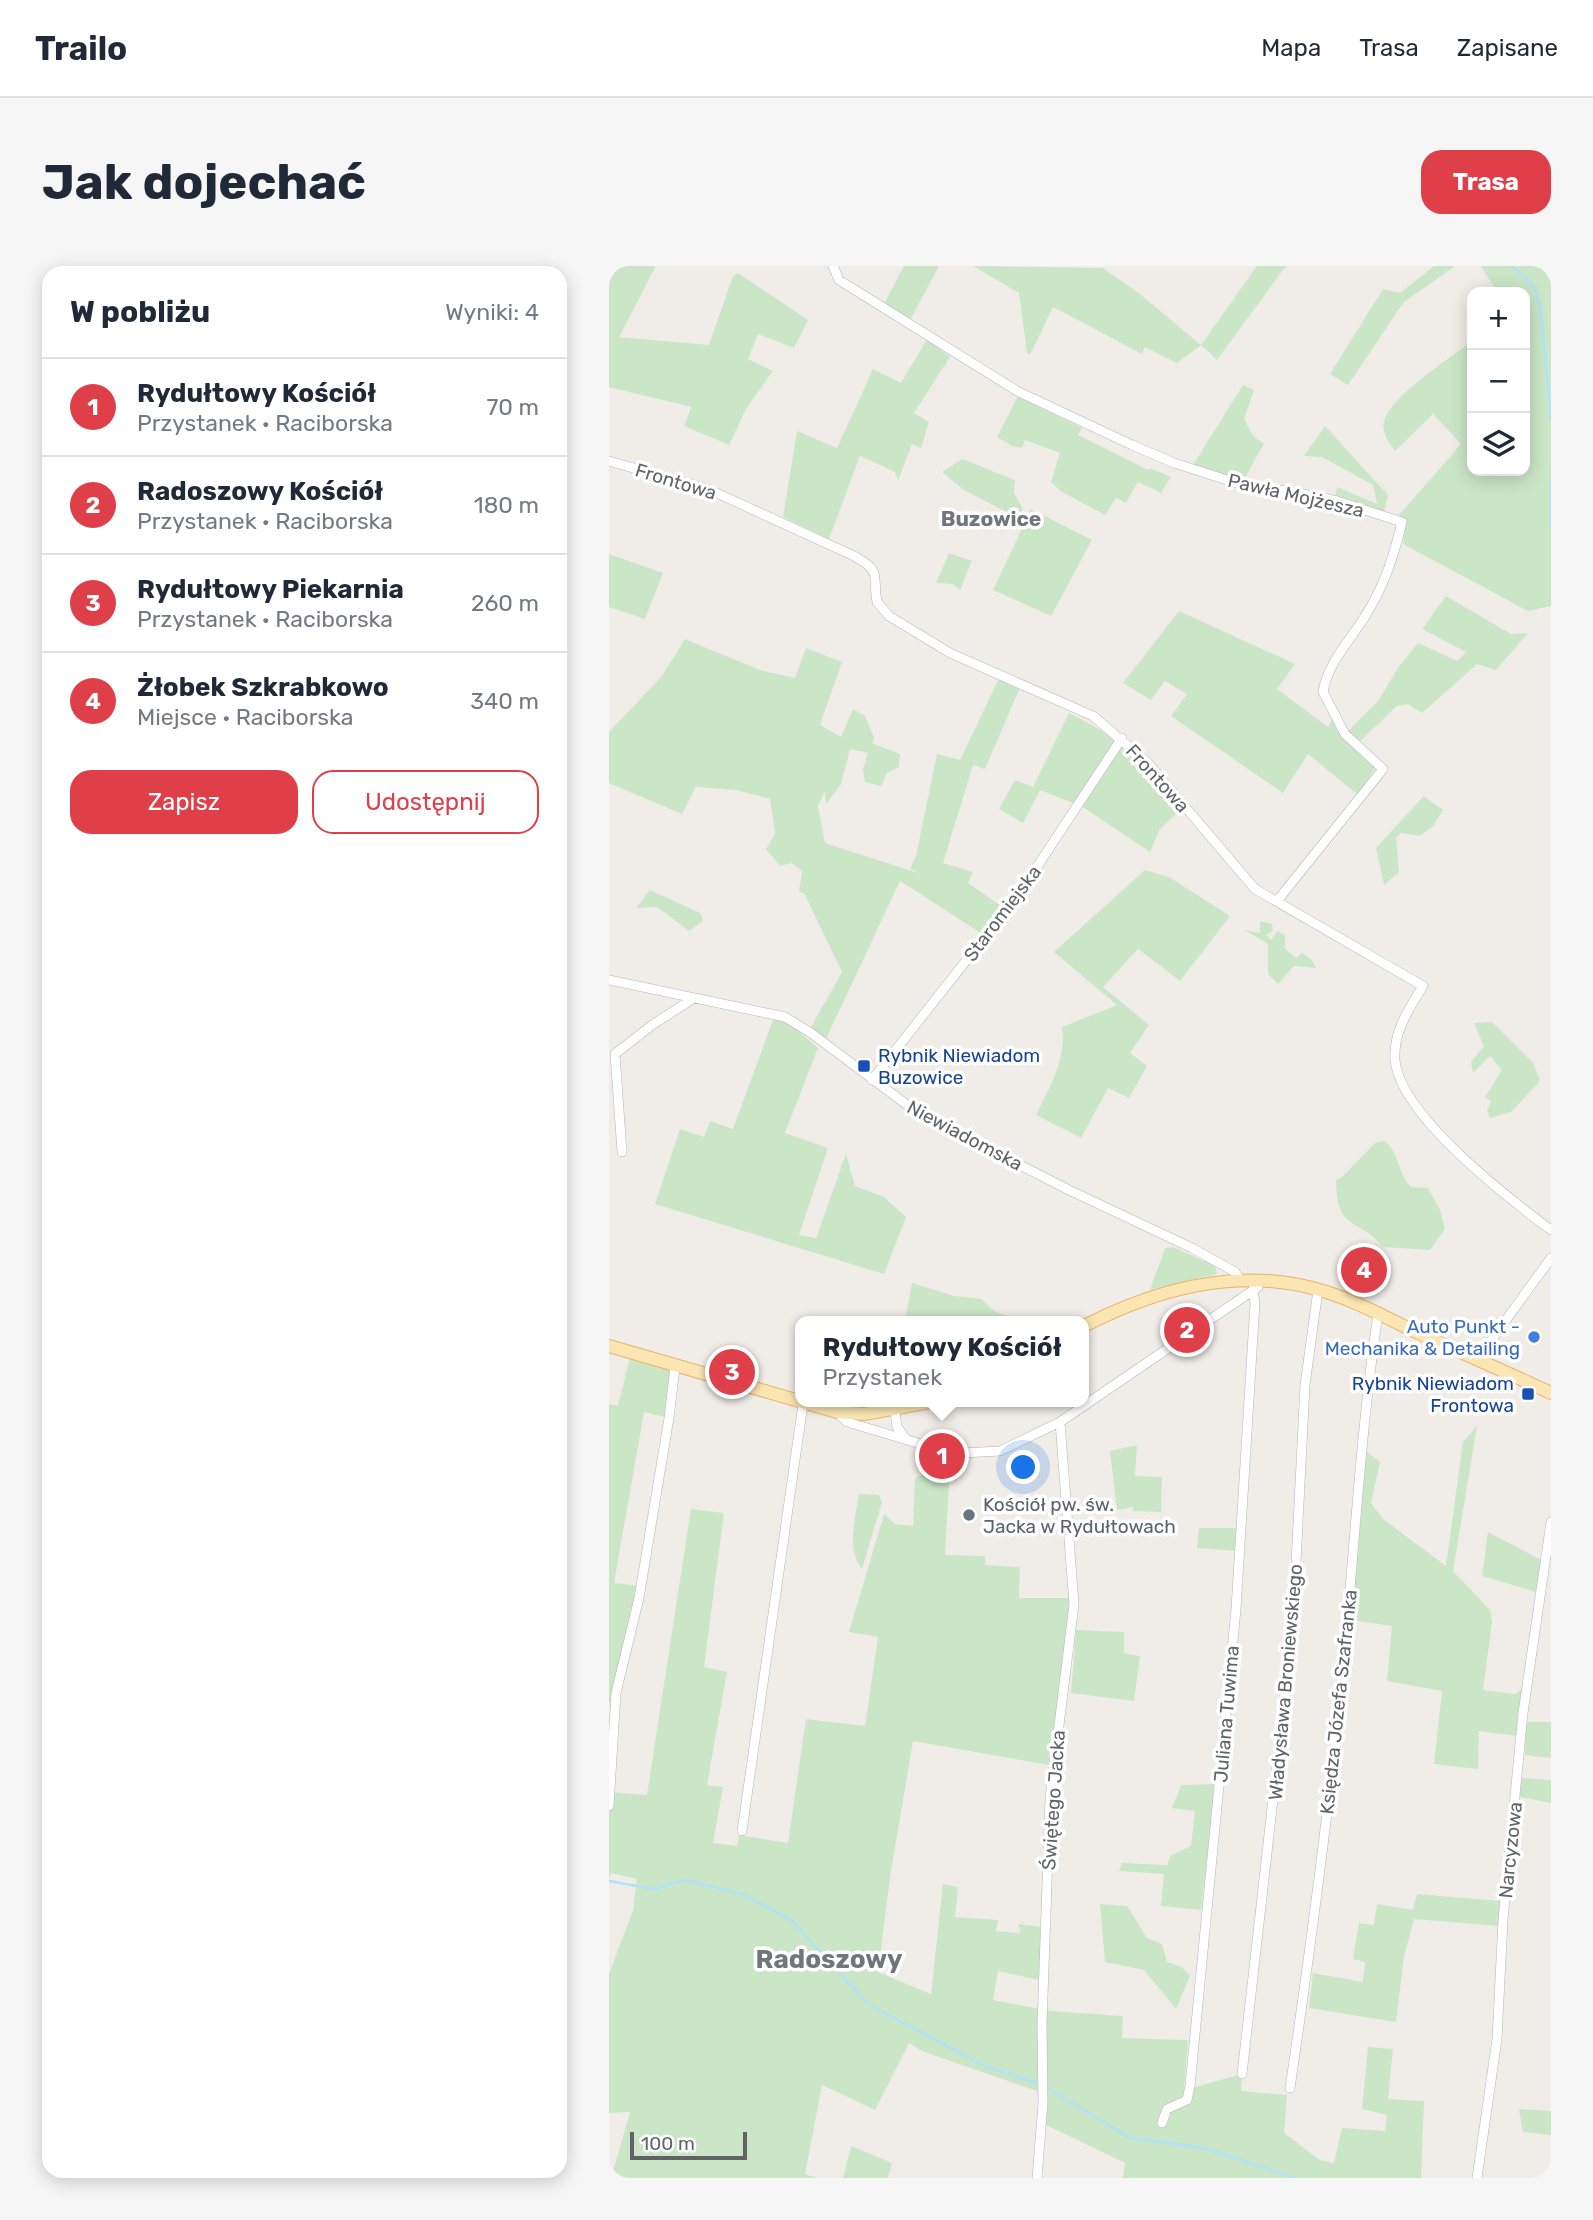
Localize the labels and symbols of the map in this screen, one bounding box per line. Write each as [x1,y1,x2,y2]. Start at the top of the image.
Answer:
street label: Frontowa [632,458,719,505]
street label: Pawła Mojżesza [1226,469,1366,522]
district label: Buzowice [941,506,1041,531]
street label: Frontowa [1121,740,1194,817]
street label: Staromiejska [959,861,1046,966]
place label: Rybnik Niewiadom Buzowice [878,1044,1040,1089]
marker: Rybnik Niewiadom Buzowice [856,1058,872,1074]
street label: Niewiadomska [903,1095,1026,1176]
pin: 4 [1341,1244,1387,1296]
pin: 2 [1164,1304,1210,1356]
place label: Auto Punkt - Mechanika & Detailing [1325,1315,1520,1360]
marker: Auto Punkt - Mechanika & Detailing [1526,1329,1542,1345]
pin: 3 [709,1346,755,1398]
place label: Rybnik Niewiadom Frontowa [1352,1372,1514,1417]
marker: Rybnik Niewiadom Frontowa [1520,1386,1536,1402]
pin: 1 [919,1430,965,1482]
your location [1006,1450,1040,1484]
place label: Kościół pw. św. Jacka w Rydułtowach [983,1493,1176,1538]
marker: Kościół pw. św. Jacka w Rydułtowach [961,1507,977,1523]
street label: Władysława Broniewskiego [1264,1563,1307,1801]
street label: Księdza Józefa Szafranka [1315,1588,1362,1816]
street label: Juliana Tuwima [1209,1645,1244,1784]
street label: Świętego Jacka [1037,1729,1070,1871]
street label: Narcyzowa [1494,1801,1527,1899]
district label: Radoszowy [755,1944,903,1975]
scale bar [630,2129,747,2161]

